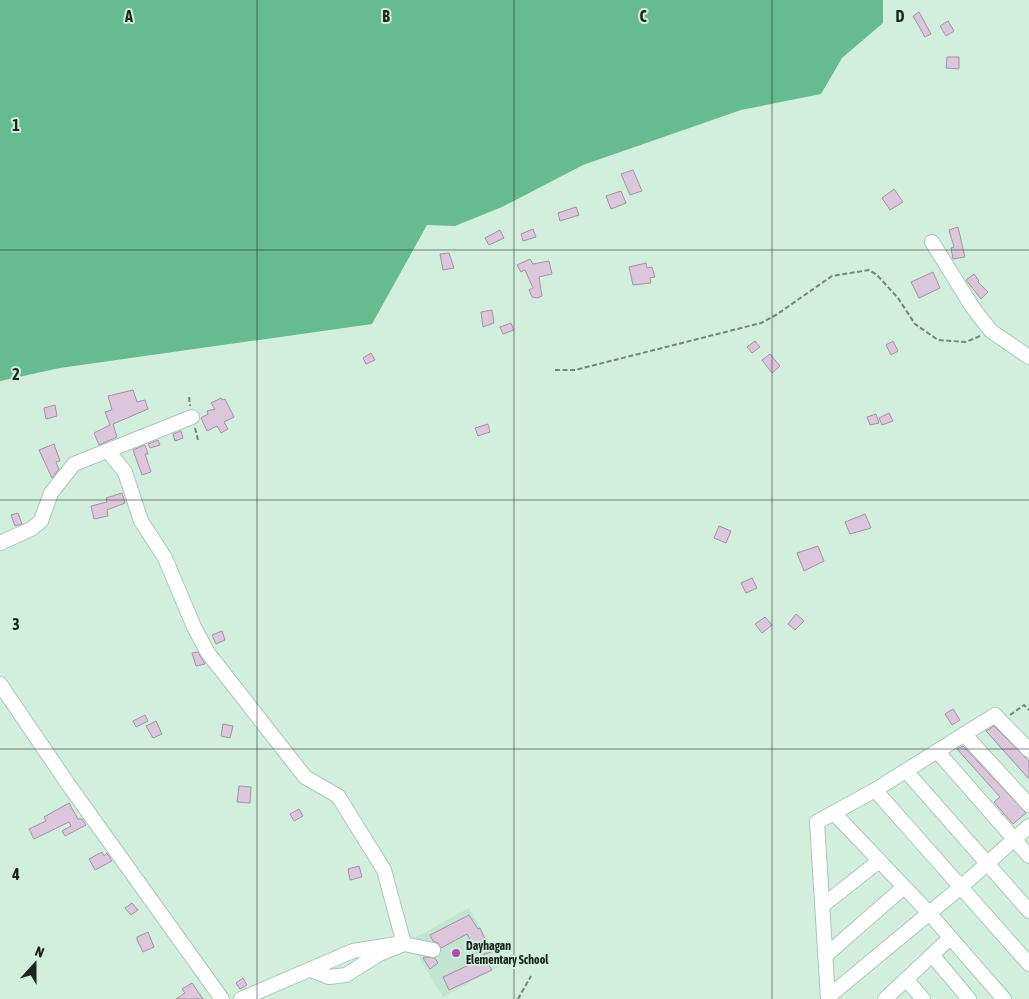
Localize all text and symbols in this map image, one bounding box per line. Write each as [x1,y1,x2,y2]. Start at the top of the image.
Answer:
text: A [124,7,133,25]
text: B [382,7,390,25]
text: C [639,7,647,25]
text: D [896,7,905,25]
text: 1 [12,116,20,134]
text: 2 [12,365,20,383]
text: 3 [12,615,20,633]
text: 4 [11,865,20,883]
north arrow [10,939,60,989]
place label: Dayhagan Elementary School [466,939,549,967]
text: N [33,943,46,961]
marker: Dayhagan Elementary School [450,947,462,959]

